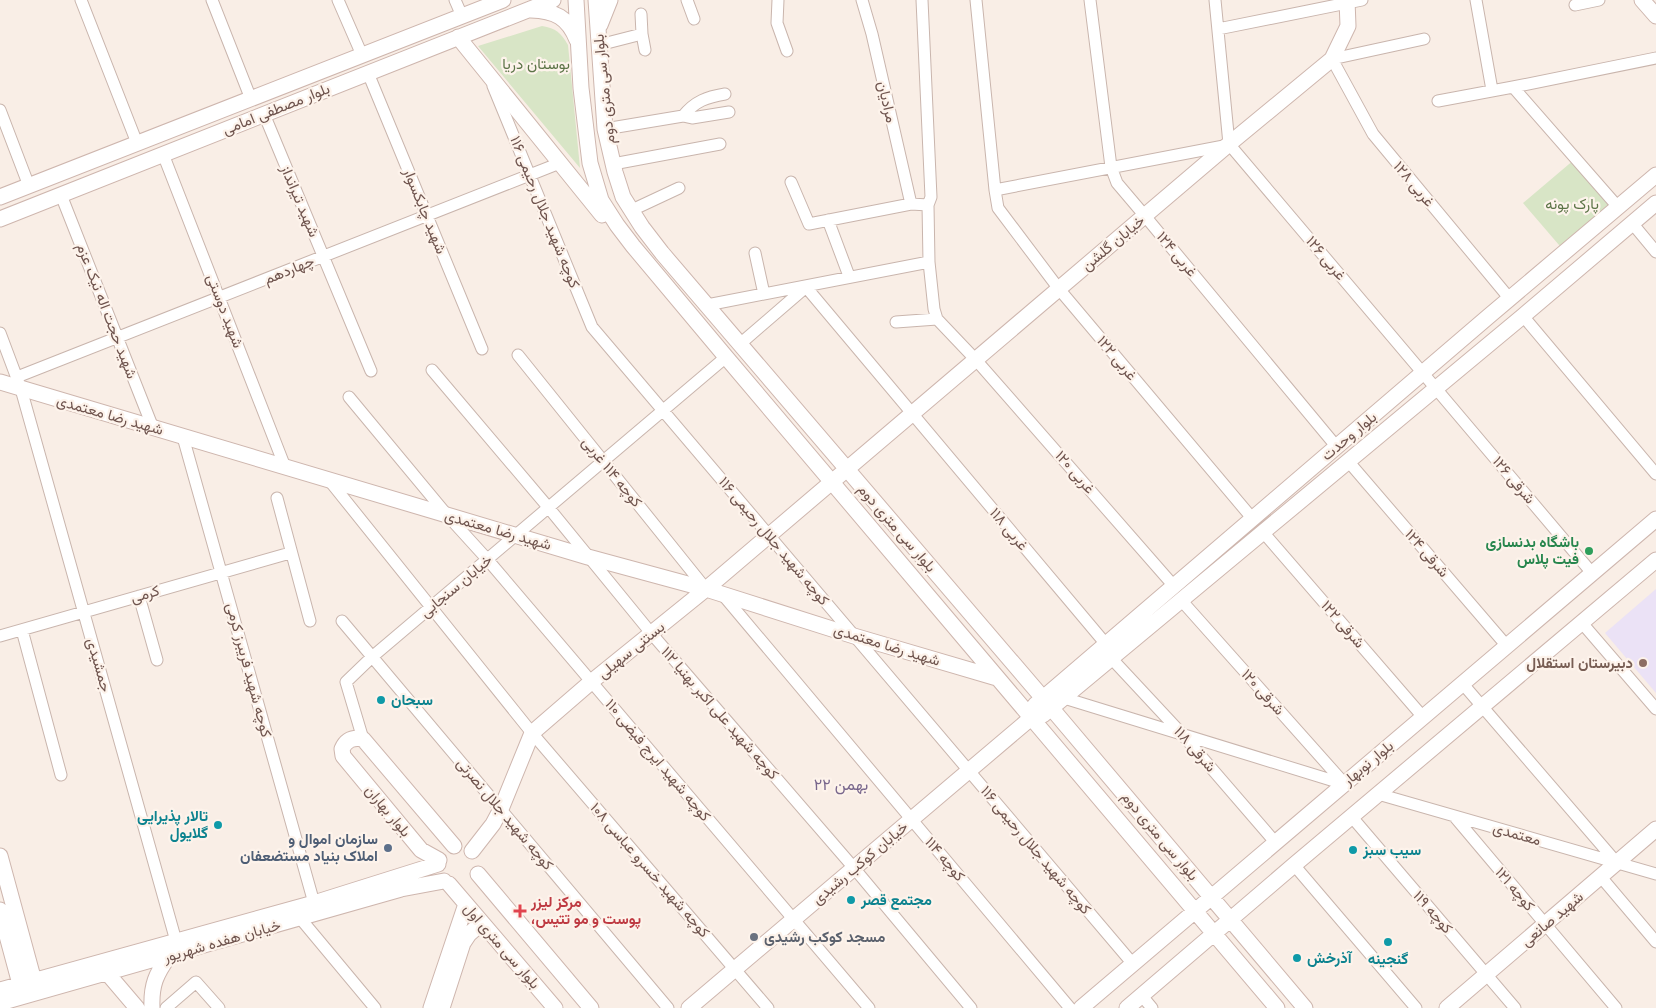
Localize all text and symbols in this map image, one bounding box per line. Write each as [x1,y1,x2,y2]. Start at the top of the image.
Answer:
street label: بلوار سی متری دوم [588,33,620,145]
park label: بوستان دریا [502,54,570,74]
street label: بلوار مصطفی امامی [219,78,333,140]
street label: مرادیان [873,79,901,125]
street label: کوچه شهید جلال رحیمی ۱۱۶ [505,133,585,291]
street label: ۱۲۸ غربی [1389,157,1439,211]
street label: شهید تیرانداز [275,161,324,240]
street label: شهید چابکسوار [398,164,451,257]
park label: پارک پونه [1545,194,1599,214]
street label: خیابان گلشن [1077,211,1149,275]
street label: ۱۲۴ غربی [1152,227,1202,281]
street label: ۱۲۶ غربی [1302,232,1351,285]
street label: شهید حجت اله نیک عزم [72,240,142,382]
street label: چهاردهم [261,251,317,289]
street label: شهید دوستی [202,271,248,351]
street label: ۱۲۲ غربی [1092,331,1142,385]
street label: شهید رضا معتمدی [54,390,166,440]
street label: بلوار وحدت [1317,407,1381,465]
street label: کوچه ۱۱۴ غربی [577,433,647,512]
street label: ۱۲۰ غربی [1051,446,1099,498]
street label: ۱۲۶ شرقی [1488,452,1540,508]
street label: کوچه شهید جلال رحیمی ۱۱۶ [714,472,834,610]
street label: بلوار سی متری دوم [853,480,941,576]
street label: ۱۱۸ غربی [985,503,1033,555]
street label: شهید رضا معتمدی [442,505,554,555]
street label: ۱۲۴ شرقی [1400,525,1454,582]
place label: باشگاه بدنسازی فیت پلاس [1486,532,1579,569]
marker: باشگاه بدنسازی فیت پلاس [1583,545,1595,557]
street label: خیابان سنجابی [416,550,496,622]
street label: کرمی [128,580,162,608]
street label: ۱۲۲ شرقی [1317,596,1369,652]
street label: کوچه شهید فریبرز کرمی [221,601,277,740]
street label: بستنی سهیلی [593,617,669,683]
street label: شهید رضا معتمدی [831,619,943,671]
street label: جمشیدی [82,636,116,694]
street label: کوچه شهید علی اکبر بهنیا ۱۱۲ [657,642,784,784]
place label: دبیرستان استقلال [1526,653,1633,673]
marker: دبیرستان استقلال [1637,657,1649,669]
street label: ۱۲۰ شرقی [1237,665,1289,720]
place label: سبحان [391,690,433,710]
marker: سبحان [375,694,387,706]
street label: کوچه شهید ایرج فیضی ۱۱۰ [600,694,715,826]
street label: ۱۱۸ شرقی [1170,722,1221,776]
street label: بلوار نوبهار [1338,736,1398,791]
street label: کوچه شهید جلال نصرتی [452,754,558,875]
district label: ۲۲ بهمن [814,774,868,795]
street label: بلوار بهاران [360,781,416,841]
street label: کوچه شهید جلال رحیمی ۱۱۶ [976,781,1096,919]
street label: بلوار سی متری دوم [1117,787,1203,885]
street label: کوچه شهید خسرو عباسی ۱۰۸ [586,798,714,942]
place label: تالار پذیرایی گلایول [137,806,208,843]
street label: خیابان کوکب رشیدی [808,817,912,909]
street label: معتمدی [1491,818,1543,850]
marker: تالار پذیرایی گلایول [212,819,224,831]
place label: سازمان اموال و املاک بنیاد مستضعفان [240,829,378,866]
street label: کوچه ۱۱۴ [921,833,970,886]
place label: سیب سبز [1362,840,1421,860]
marker: سازمان اموال و املاک بنیاد مستضعفان [382,842,394,854]
marker: سیب سبز [1347,844,1359,856]
street label: کوچه ۱۲۱ [1491,863,1539,915]
street label: کوچه ۱۱۹ [1409,886,1458,938]
street label: شهید صانعی [1517,887,1588,951]
place label: مجتمع قصر [860,890,932,910]
place label: مرکز لیزر ،پوست و مو تتیس [530,892,641,929]
marker: مجتمع قصر [845,894,857,906]
street label: بلوار سی متری اول [459,899,545,993]
marker: مرکز لیزر ،پوست و مو تتیس [513,904,527,918]
street label: خیابان هفده شهریور [160,915,283,968]
place label: مسجد کوکب رشیدی [764,927,885,947]
marker: مسجد کوکب رشیدی [748,931,760,943]
marker: گنجینه [1382,936,1394,948]
place label: آذرخش [1307,948,1353,968]
place label: گنجینه [1368,949,1408,969]
marker: آذرخش [1291,952,1303,964]

